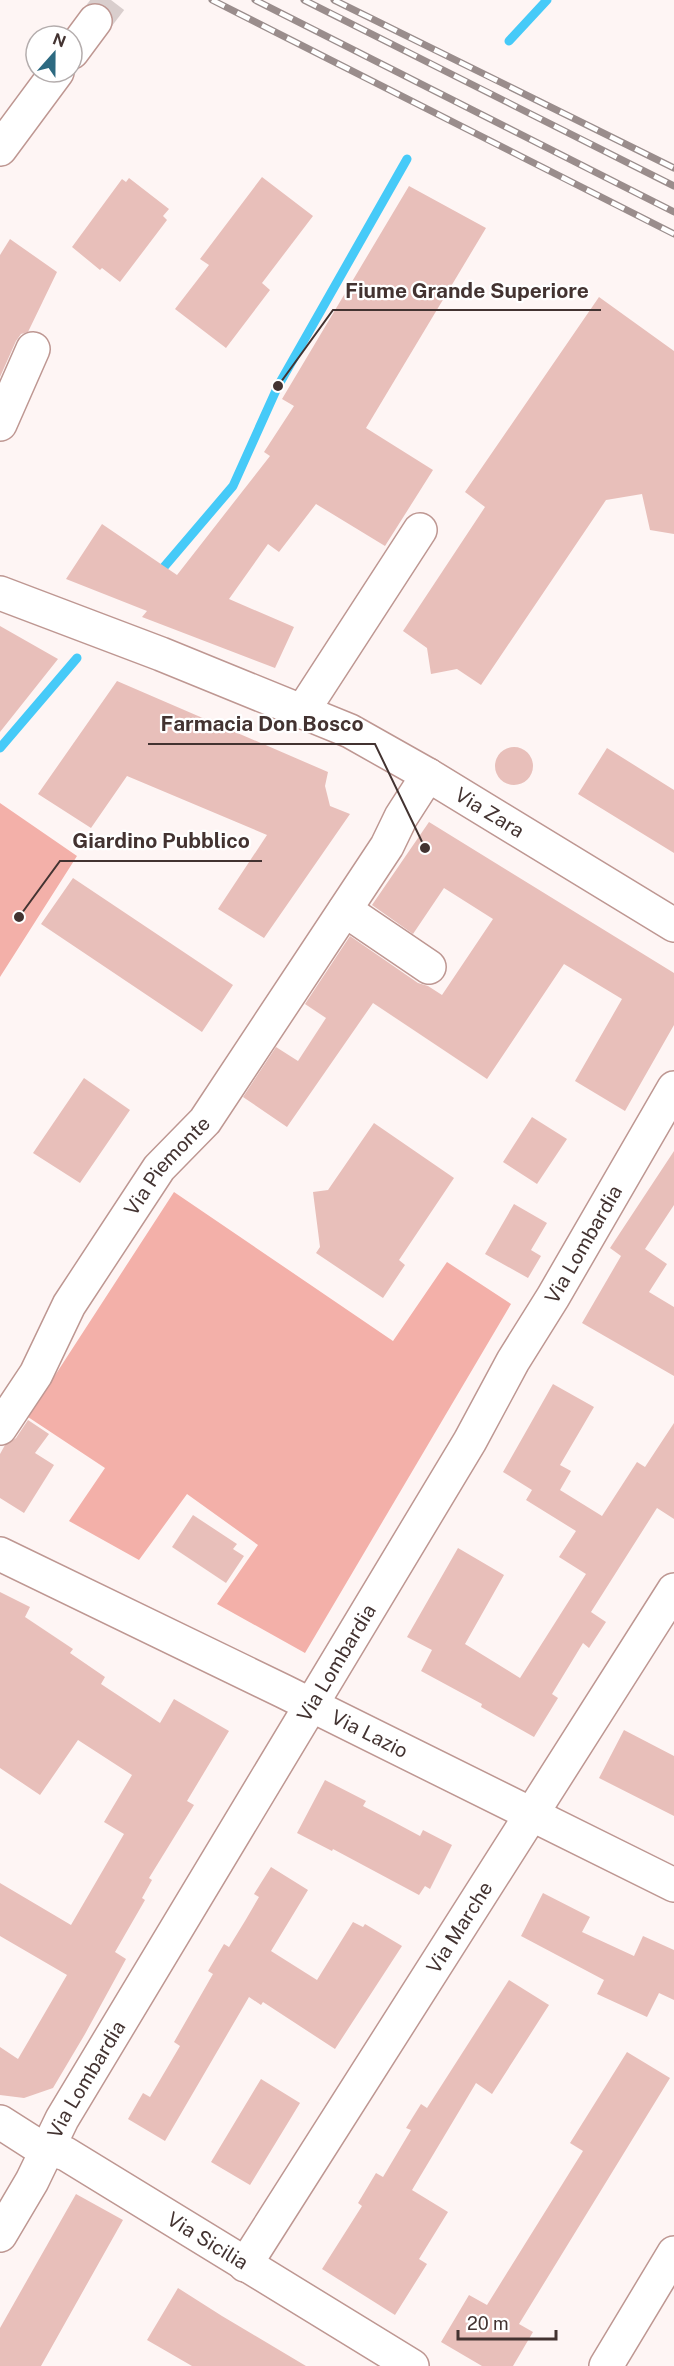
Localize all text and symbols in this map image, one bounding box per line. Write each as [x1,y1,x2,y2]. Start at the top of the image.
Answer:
north arrow [24,24,84,84]
text: N [50,29,68,52]
callout: Fiume Grande Superiore [333,271,601,310]
text: Fiume Grande Superiore [345,278,589,303]
callout: Farmacia Don Bosco [148,705,375,744]
text: Farmacia Don Bosco [160,711,364,736]
street label: Via Zara [451,782,529,843]
callout: Giardino Pubblico [60,822,262,861]
text: Giardino Pubblico [72,828,250,853]
street label: Via Piemonte [119,1111,215,1220]
street label: Via Lombardia [540,1181,627,1308]
street label: Via Lombardia [292,1600,381,1726]
street label: Via Lazio [327,1705,412,1763]
street label: Via Marche [421,1877,498,1978]
street label: Via Lombardia [42,2016,130,2142]
street label: Via Sicilia [163,2207,252,2275]
scale bar [458,2303,556,2341]
text: 20 m [467,2313,509,2334]

